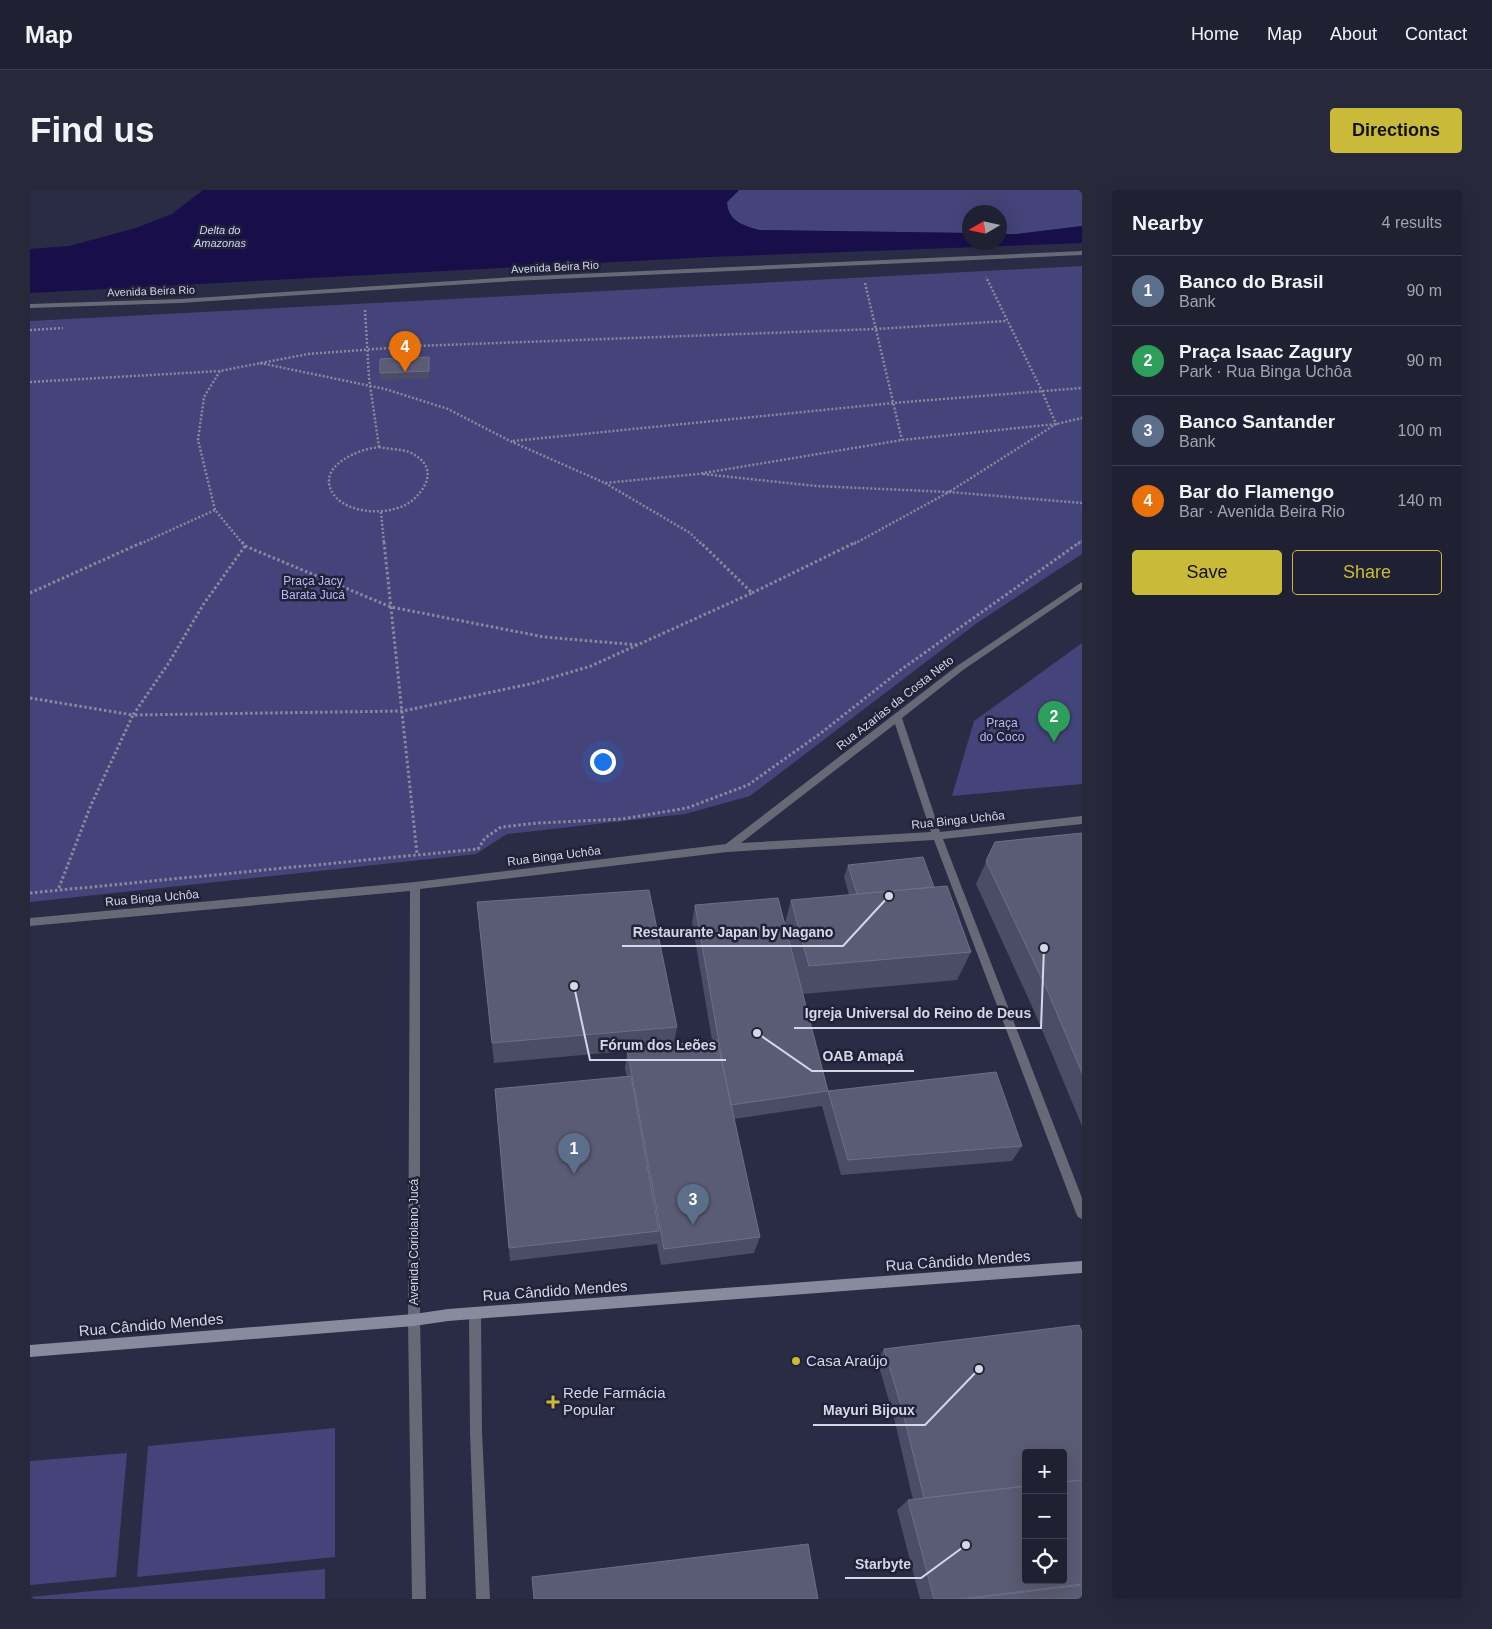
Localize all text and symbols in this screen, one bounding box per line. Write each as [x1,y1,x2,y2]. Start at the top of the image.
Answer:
text: Map [25,21,73,48]
text: Home [1191,24,1239,44]
text: Map [1267,24,1302,44]
text: About [1330,24,1377,44]
text: Contact [1405,24,1467,44]
button: Directions [1330,108,1462,153]
text: Find us [30,110,154,149]
north arrow [962,205,1007,250]
text: Nearby [1132,211,1203,234]
text: 4 results [1382,214,1442,231]
water label: Delta do Amazonas [193,224,246,249]
street label: Avenida Beira Rio [511,259,599,275]
text: Banco do Brasil [1179,271,1324,292]
text: 1 [1144,282,1152,299]
text: 90 m [1406,282,1442,299]
street label: Avenida Beira Rio [107,283,195,299]
text: Bank [1179,293,1215,310]
pin: 4 [389,331,421,372]
text: Praça Isaac Zagury [1179,341,1352,362]
text: 2 [1144,352,1152,369]
text: 90 m [1406,352,1442,369]
text: Park · Rua Binga Uchôa [1179,363,1352,380]
text: Banco Santander [1179,411,1335,432]
text: 3 [1144,422,1152,439]
text: 100 m [1398,422,1442,439]
text: Bank [1179,433,1215,450]
text: Bar do Flamengo [1179,481,1334,502]
text: 4 [1144,492,1152,509]
text: 140 m [1398,492,1442,509]
text: Bar · Avenida Beira Rio [1179,503,1345,520]
button: Save [1132,550,1282,595]
button: Share [1292,550,1442,595]
park label: Praça Jacy Barata Jucá [281,574,345,602]
street label: Rua Azarias da Costa Neto [834,653,957,753]
pin: 2 [1038,701,1070,742]
park label: Praça do Coco [980,716,1025,744]
your location [590,749,616,775]
street label: Rua Binga Uchôa [910,808,1006,832]
street label: Rua Binga Uchôa [506,843,602,869]
street label: Rua Binga Uchôa [105,887,200,909]
callout: Restaurante Japan by Nagano [622,917,843,946]
text: Restaurante Japan by Nagano [633,924,833,940]
callout: Igreja Universal do Reino de Deus [794,999,1041,1028]
text: Igreja Universal do Reino de Deus [805,1005,1031,1021]
callout: Fórum dos Leões [590,1031,726,1060]
text: Fórum dos Leões [600,1037,717,1053]
callout: OAB Amapá [812,1042,914,1071]
text: OAB Amapá [822,1048,904,1064]
pin: 1 [558,1133,590,1174]
street label: Avenida Coriolano Jucá [407,1178,421,1305]
pin: 3 [677,1184,709,1225]
street label: Rua Cândido Mendes [885,1247,1031,1274]
street label: Rua Cândido Mendes [482,1277,628,1304]
street label: Rua Cândido Mendes [78,1310,224,1339]
place label: Casa Araújo [806,1352,888,1369]
marker: Casa Araújo [790,1355,802,1367]
place label: Rede Farmácia Popular [563,1384,666,1418]
marker: Rede Farmácia Popular [547,1396,559,1408]
callout: Mayuri Bijoux [813,1396,925,1425]
text: Mayuri Bijoux [823,1402,915,1418]
map controls [1022,1449,1067,1584]
button: + [1022,1449,1067,1494]
button: − [1022,1494,1067,1539]
button: locate [1022,1539,1067,1584]
callout: Starbyte [845,1549,921,1578]
text: Starbyte [855,1556,911,1572]

